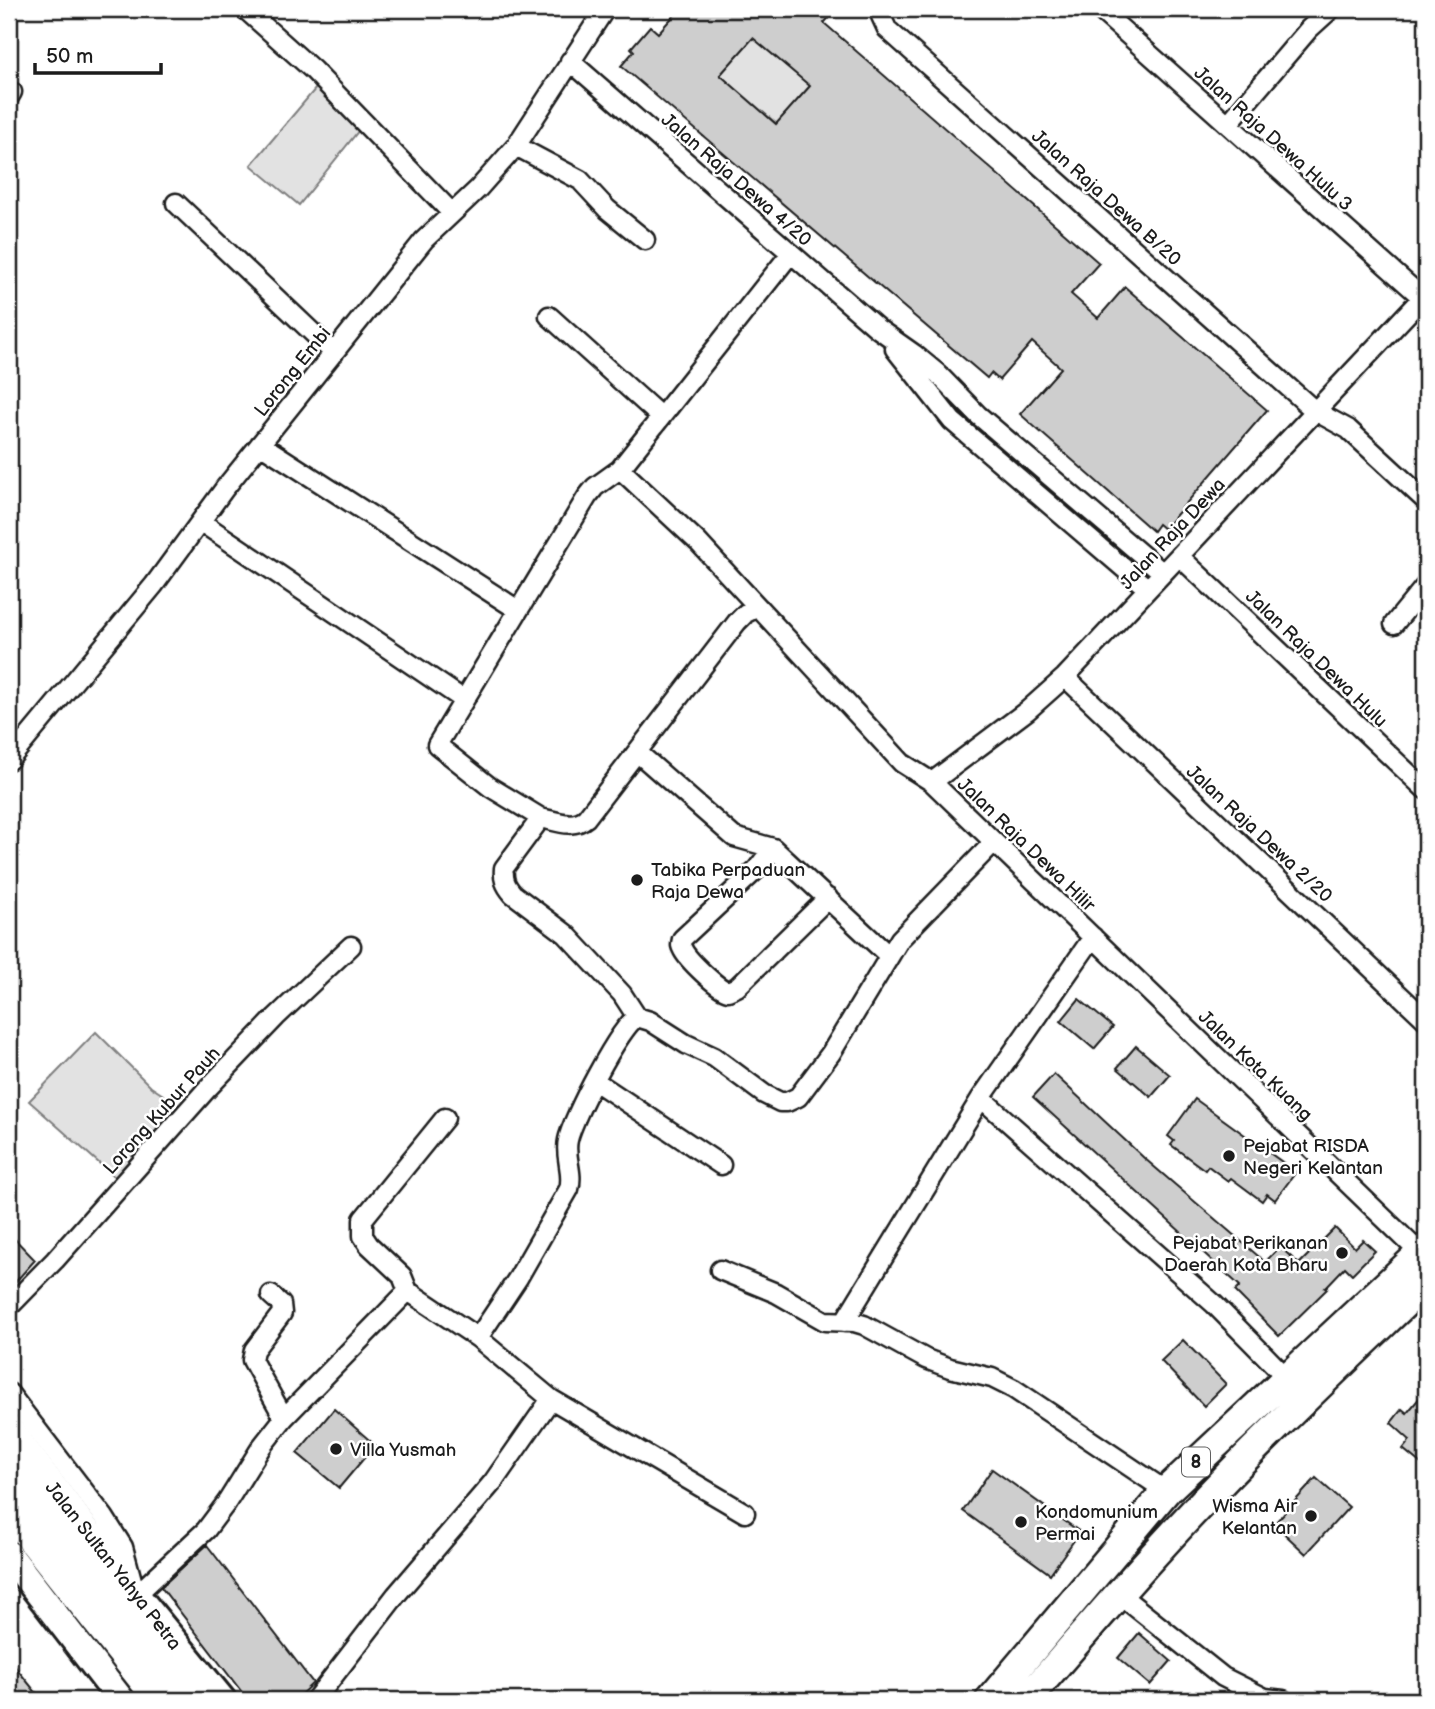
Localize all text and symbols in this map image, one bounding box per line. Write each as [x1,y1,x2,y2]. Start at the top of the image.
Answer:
scale bar [35,32,161,76]
text: 50 m [46,44,93,69]
street label: Jalan Raja Dewa Hulu 3 [1189,62,1357,216]
street label: Jalan Raja Dewa 4/20 [656,109,816,252]
street label: Jalan Raja Dewa B/20 [1027,125,1185,271]
street label: Lorong Embi [250,322,336,421]
street label: Jalan Raja Dewa [1116,474,1231,594]
street label: Jalan Raja Dewa Hulu [1240,585,1392,733]
street label: Jalan Raja Dewa 2/20 [1181,760,1337,908]
street label: Jalan Raja Dewa Hilir [952,773,1101,918]
place label: Tabika Perpaduan Raja Dewa [651,859,805,904]
marker: Tabika Perpaduan Raja Dewa [629,872,645,888]
street label: Jalan Kota Kuang [1193,1006,1317,1126]
street label: Lorong Kubur Pauh [99,1042,225,1180]
place label: Pejabat RISDA Negeri Kelantan [1243,1135,1383,1180]
marker: Pejabat RISDA Negeri Kelantan [1221,1148,1237,1164]
place label: Pejabat Perikanan Daerah Kota Bharu [1164,1232,1328,1277]
marker: Pejabat Perikanan Daerah Kota Bharu [1334,1245,1350,1261]
place label: Villa Yusmah [350,1439,456,1462]
marker: Villa Yusmah [328,1441,344,1457]
road number: 8 [1182,1448,1210,1476]
street label: Jalan Sultan Yahya Petra [40,1477,186,1655]
place label: Wisma Air Kelantan [1212,1495,1298,1540]
place label: Kondomunium Permai [1035,1501,1158,1546]
marker: Wisma Air Kelantan [1303,1508,1319,1524]
marker: Kondomunium Permai [1013,1514,1029,1530]

